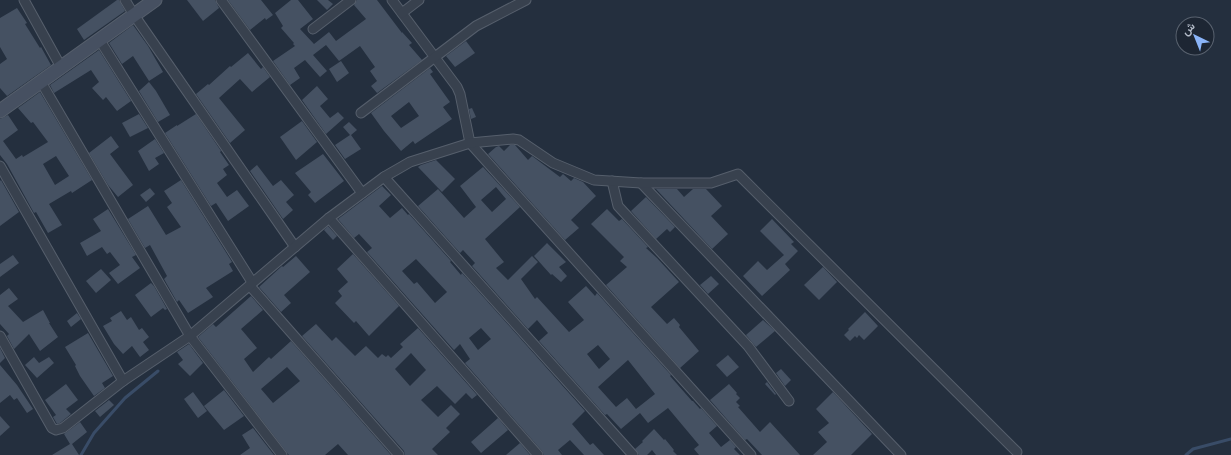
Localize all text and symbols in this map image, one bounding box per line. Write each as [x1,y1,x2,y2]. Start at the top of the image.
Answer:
north arrow [1175,16,1215,56]
text: ش [1179,19,1198,38]

